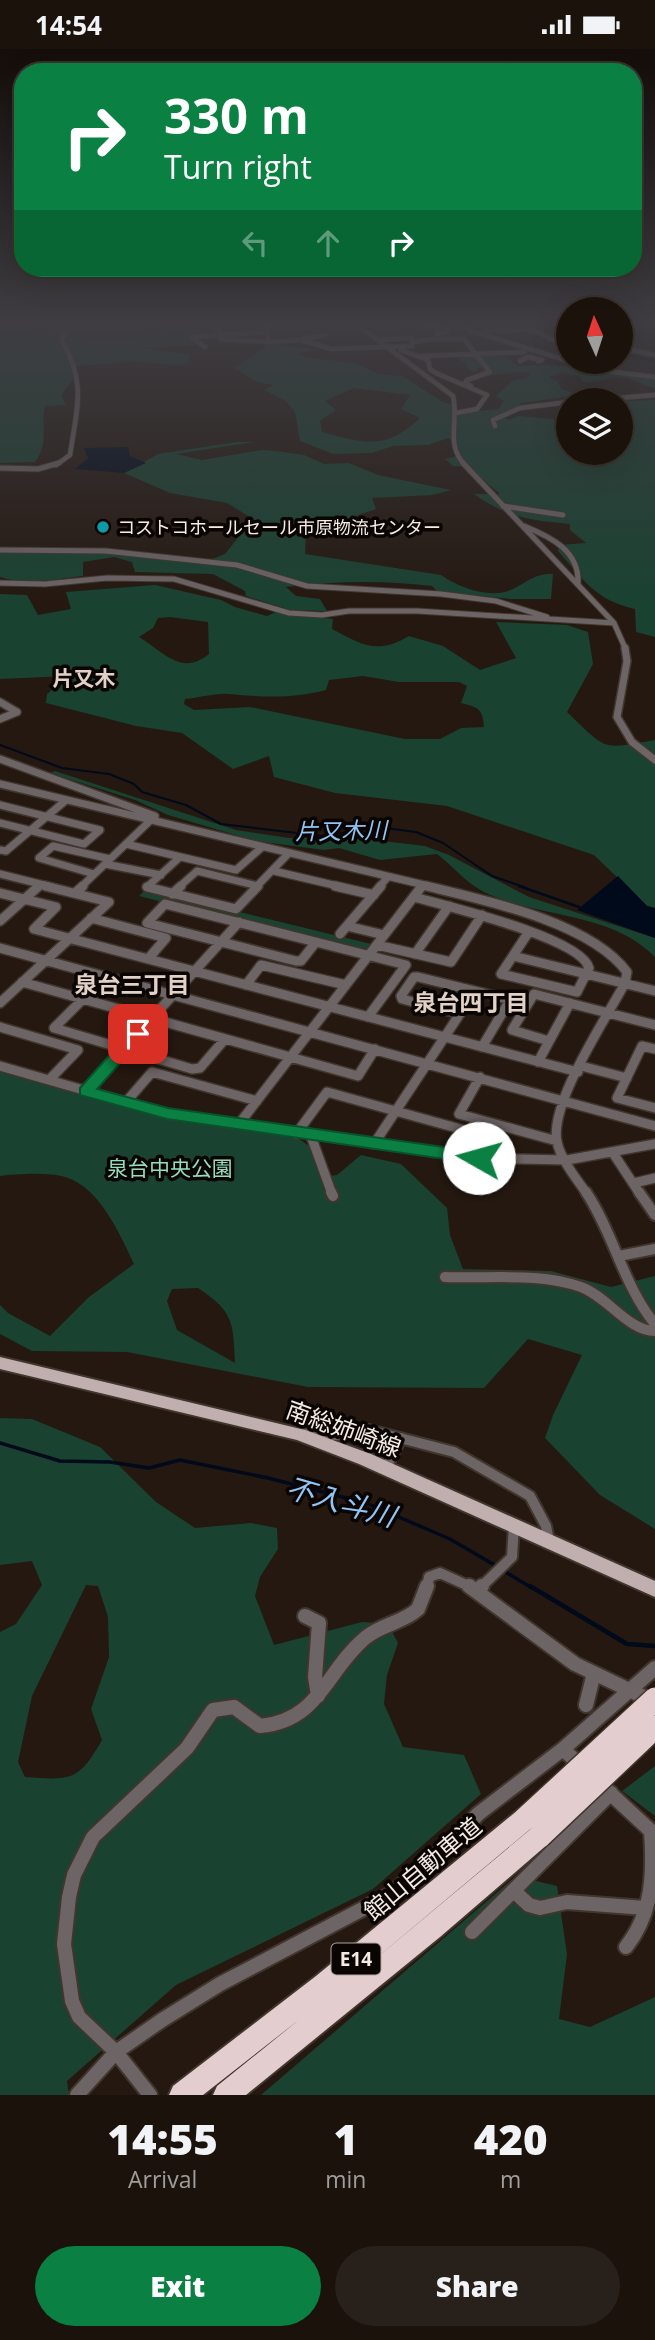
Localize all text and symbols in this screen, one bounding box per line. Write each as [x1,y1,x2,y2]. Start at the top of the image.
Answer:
text: 14:54 [35,7,102,43]
text: 330 m [164,82,309,148]
icon: right [49,91,140,182]
text: Turn right [164,145,312,188]
icon: left [236,224,274,262]
icon: ahead [309,224,347,262]
icon: right [382,224,420,262]
north arrow [556,297,634,375]
map controls [556,297,633,465]
button: layers [556,388,633,465]
place label: コストコホールセール市原物流センター [117,515,441,539]
marker: コストコホールセール市原物流センター [95,519,111,535]
district label: 片又木 [53,664,116,692]
water label: 片又木川 [295,813,390,847]
district label: 泉台三丁目 [75,968,190,1000]
district label: 泉台四丁目 [414,986,529,1018]
pin [108,1004,168,1064]
icon: arrive [119,1015,157,1053]
position arrow [442,1121,516,1195]
park label: 泉台中央公園 [107,1154,233,1182]
street label: 南総姉崎線 [282,1392,406,1464]
water label: 不入斗川 [282,1467,403,1536]
street label: 館山自動車道 [356,1809,488,1927]
road number: E14 [332,1943,380,1975]
text: 14:55 [107,2110,218,2167]
text: 1 [334,2110,358,2167]
text: 420 [474,2110,548,2167]
text: Arrival [128,2163,197,2195]
text: min [325,2163,366,2195]
text: m [500,2163,521,2195]
button: Exit [35,2246,321,2326]
button: Share [335,2246,620,2326]

